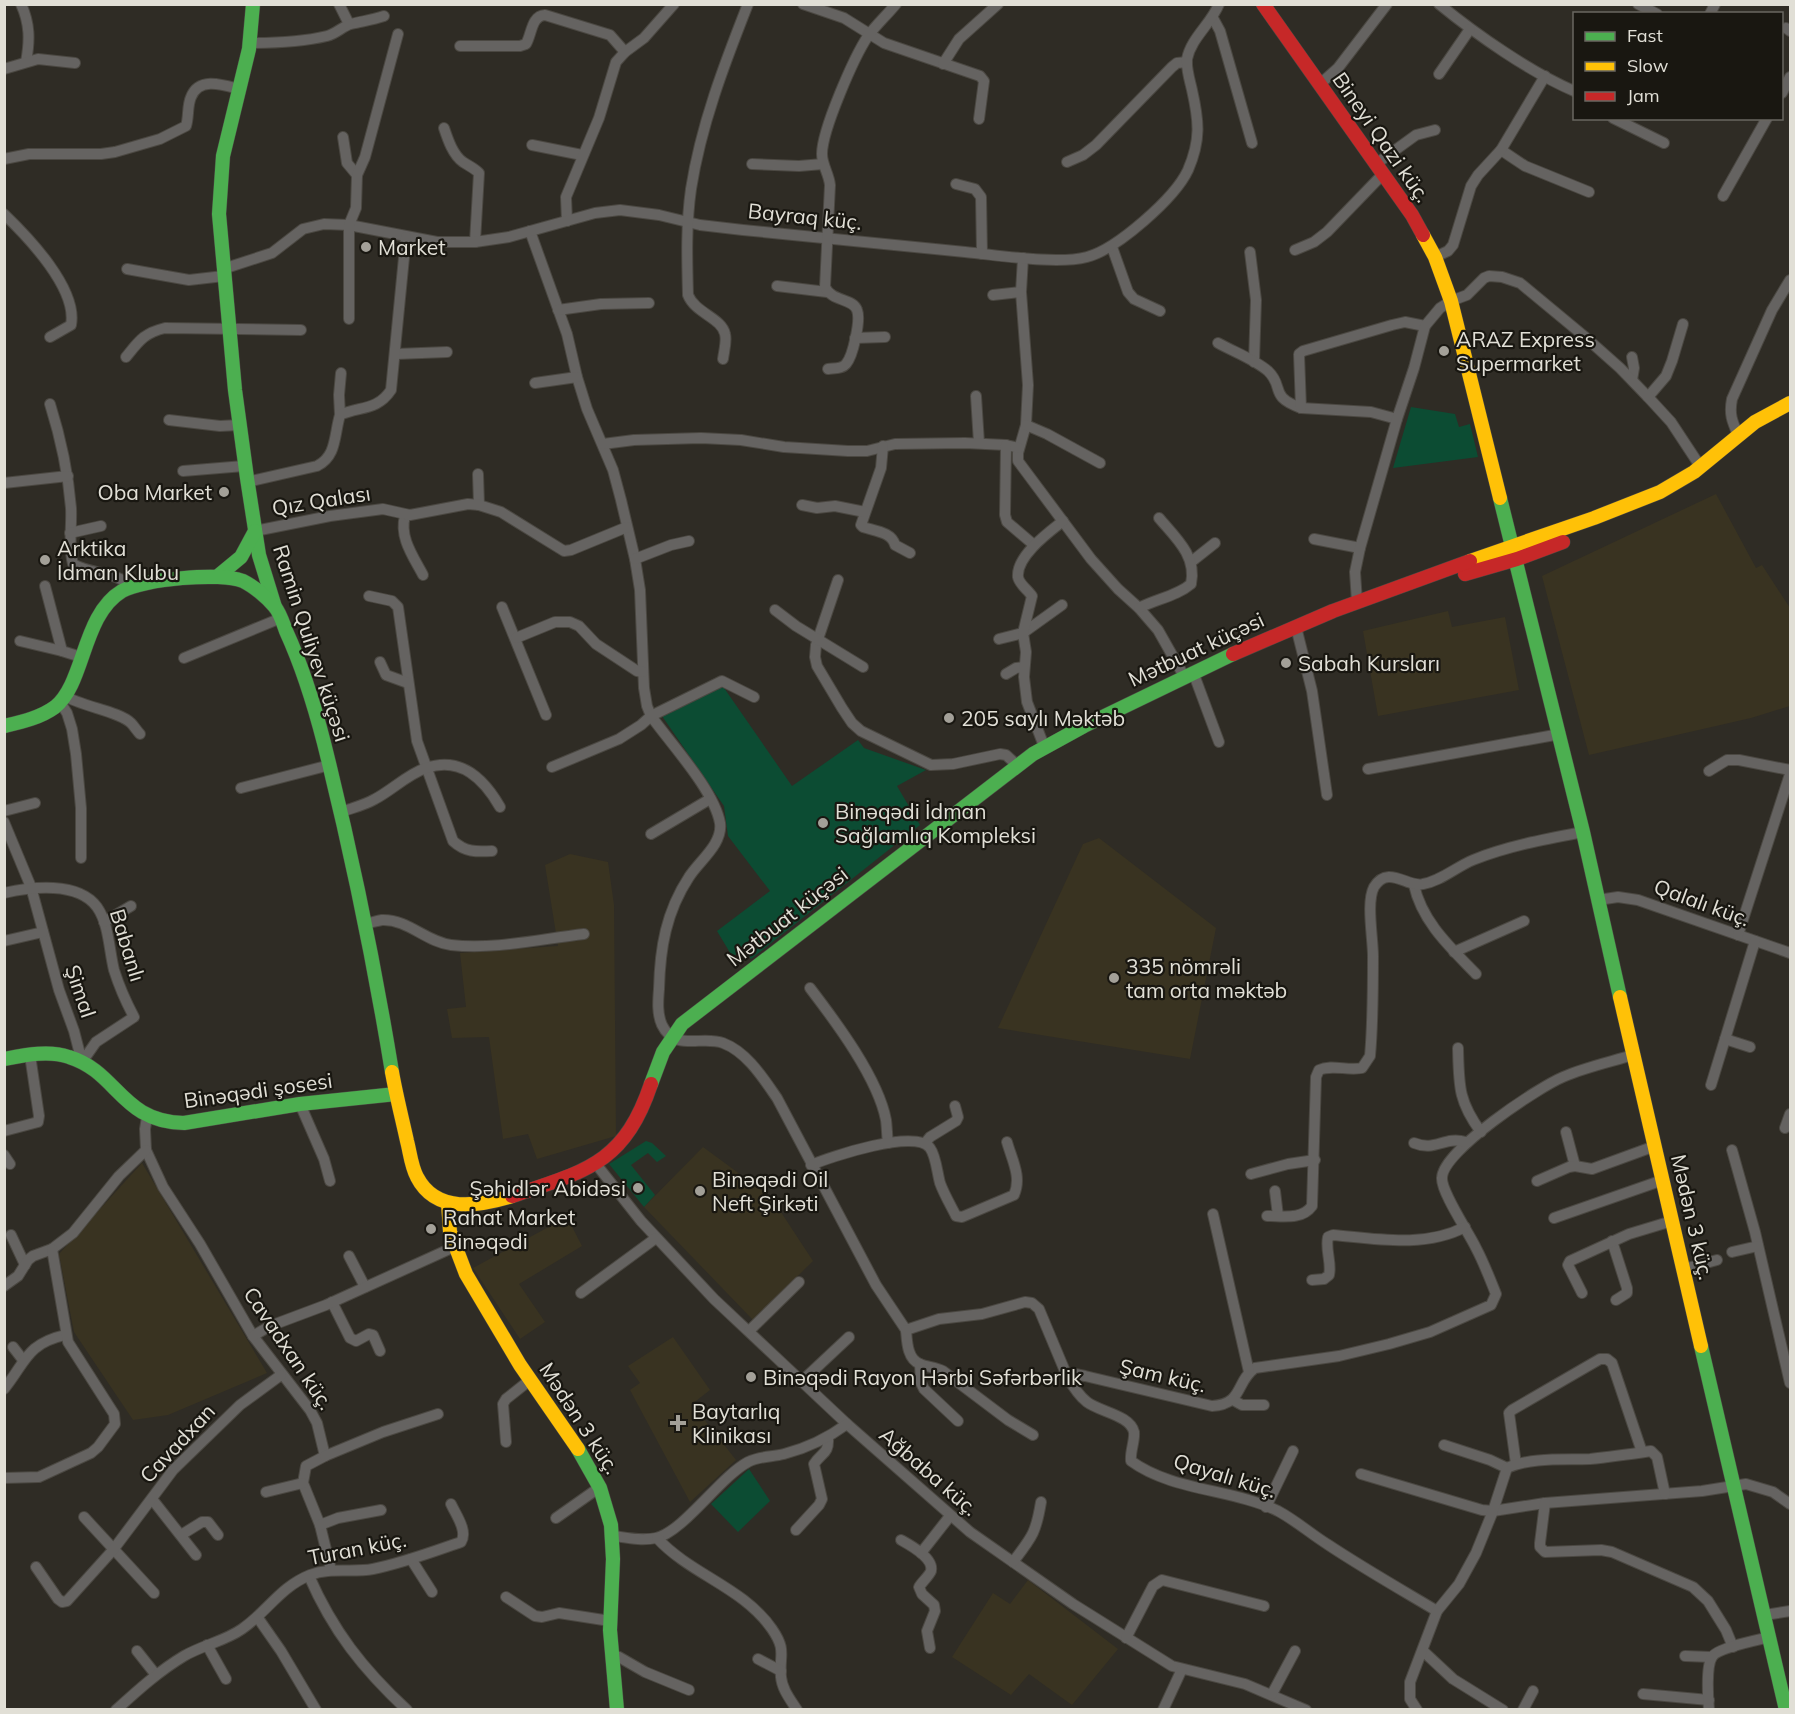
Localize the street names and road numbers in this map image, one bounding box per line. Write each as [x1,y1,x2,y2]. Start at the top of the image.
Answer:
street label: Bineyi Qazi küç. [1327,67,1437,207]
street label: Bayraq küç. [747,197,863,235]
street label: Qız Qalası [270,479,372,521]
street label: Ramin Quliyev küçəsi [268,541,356,745]
street label: Mətbuat küçəsi [1124,606,1268,692]
street label: Mətbuat küçəsi [721,861,853,971]
street label: Qalalı küç. [1650,873,1754,931]
street label: Babanlı [105,906,151,984]
street label: Şimal [60,961,102,1021]
street label: Binəqədi şosesi [182,1067,334,1113]
street label: Mədən 3 küç. [1666,1152,1720,1282]
street label: Cavadxan küç. [238,1282,340,1414]
street label: Şam küç. [1117,1352,1209,1398]
street label: Mədən 3 küç. [534,1357,626,1479]
street label: Cavadxan [134,1398,220,1488]
street label: Ağbaba küç. [874,1421,984,1521]
street label: Qayalı küç. [1170,1447,1280,1503]
street label: Turan küç. [306,1526,408,1570]

